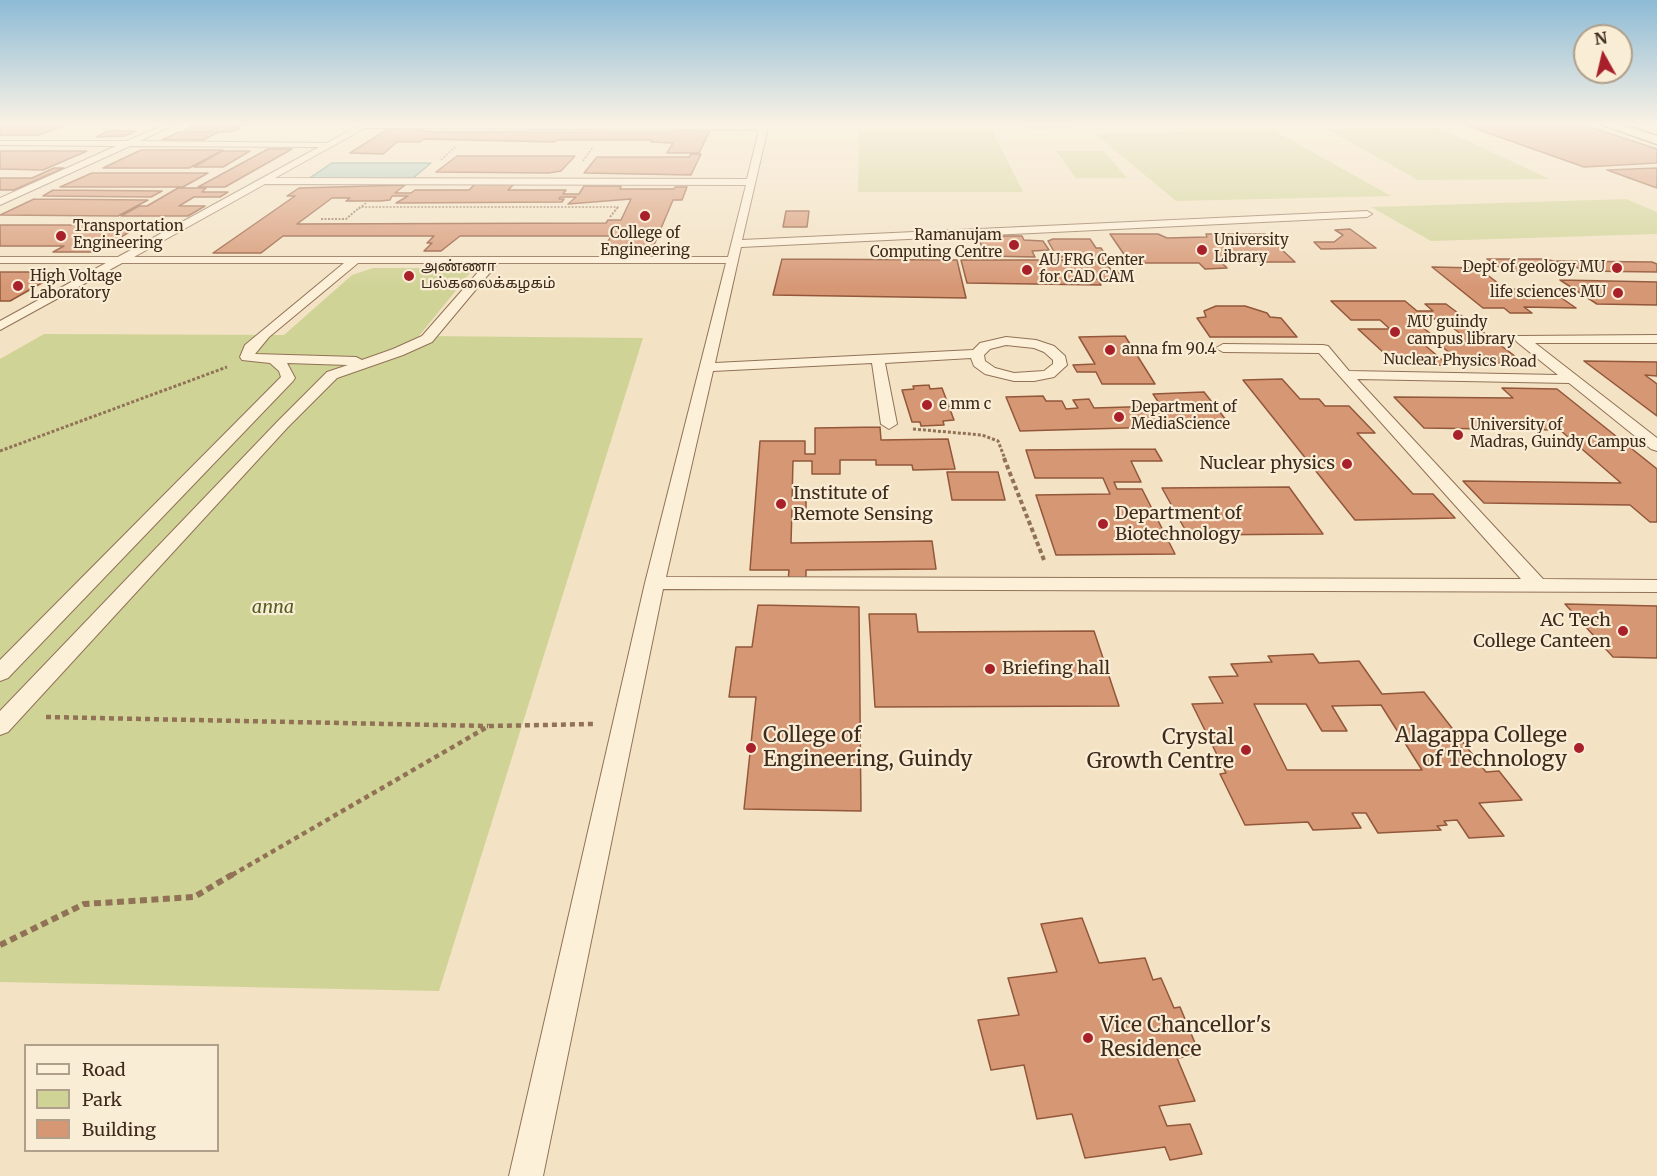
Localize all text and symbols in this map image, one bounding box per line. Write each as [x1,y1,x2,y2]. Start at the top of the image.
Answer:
north arrow [1573,24,1633,84]
text: N [1593,27,1608,49]
marker: College of Engineering [638,209,652,223]
place label: Transportation Engineering [73,218,184,253]
place label: College of Engineering [600,225,690,260]
place label: Ramanujam Computing Centre [870,227,1002,262]
marker: Transportation Engineering [54,229,68,243]
place label: University Library [1214,232,1289,267]
marker: Ramanujam Computing Centre [1007,238,1021,252]
marker: University Library [1195,243,1209,257]
place label: AU FRG Center for CAD CAM [1039,252,1145,287]
place label: அண்ணா பல்கலைக்கழகம் [421,258,556,293]
place label: Dept of geology MU [1462,259,1605,277]
marker: Dept of geology MU [1610,261,1624,275]
marker: AU FRG Center for CAD CAM [1020,263,1034,277]
place label: High Voltage Laboratory [30,268,122,303]
marker: அண்ணா பல்கலைக்கழகம் [402,269,416,283]
marker: High Voltage Laboratory [11,279,25,293]
place label: life sciences MU [1490,284,1606,302]
marker: life sciences MU [1611,286,1625,300]
place label: MU guindy campus library [1407,314,1515,349]
marker: MU guindy campus library [1388,325,1402,339]
place label: anna fm 90.4 [1122,341,1217,359]
marker: anna fm 90.4 [1103,343,1117,357]
street label: Nuclear Physics Road [1383,351,1537,371]
place label: e mm c [939,396,991,414]
marker: e mm c [920,398,934,412]
place label: Department of MediaScience [1131,399,1237,434]
marker: Department of MediaScience [1112,410,1126,424]
place label: University of Madras, Guindy Campus [1470,417,1646,452]
marker: University of Madras, Guindy Campus [1451,428,1465,442]
place label: Nuclear physics [1199,453,1335,475]
marker: Nuclear physics [1340,457,1354,471]
place label: Institute of Remote Sensing [793,483,933,526]
marker: Institute of Remote Sensing [774,497,788,511]
place label: Department of Biotechnology [1115,503,1242,546]
marker: Department of Biotechnology [1096,517,1110,531]
park label: anna [252,597,294,619]
place label: AC Tech College Canteen [1473,610,1611,652]
marker: AC Tech College Canteen [1616,624,1630,638]
place label: Briefing hall [1002,658,1110,680]
marker: Briefing hall [983,662,997,676]
place label: College of Engineering, Guindy [763,723,973,773]
place label: Alagappa College of Technology [1395,723,1567,773]
place label: Crystal Growth Centre [1087,725,1234,775]
marker: College of Engineering, Guindy [744,741,758,755]
marker: Alagappa College of Technology [1572,741,1586,755]
marker: Crystal Growth Centre [1239,743,1253,757]
place label: Vice Chancellor's Residence [1100,1013,1271,1063]
marker: Vice Chancellor's Residence [1081,1031,1095,1045]
legend [24,1044,219,1152]
text: Road [82,1058,126,1081]
text: Park [82,1088,122,1111]
text: Building [82,1118,156,1141]

